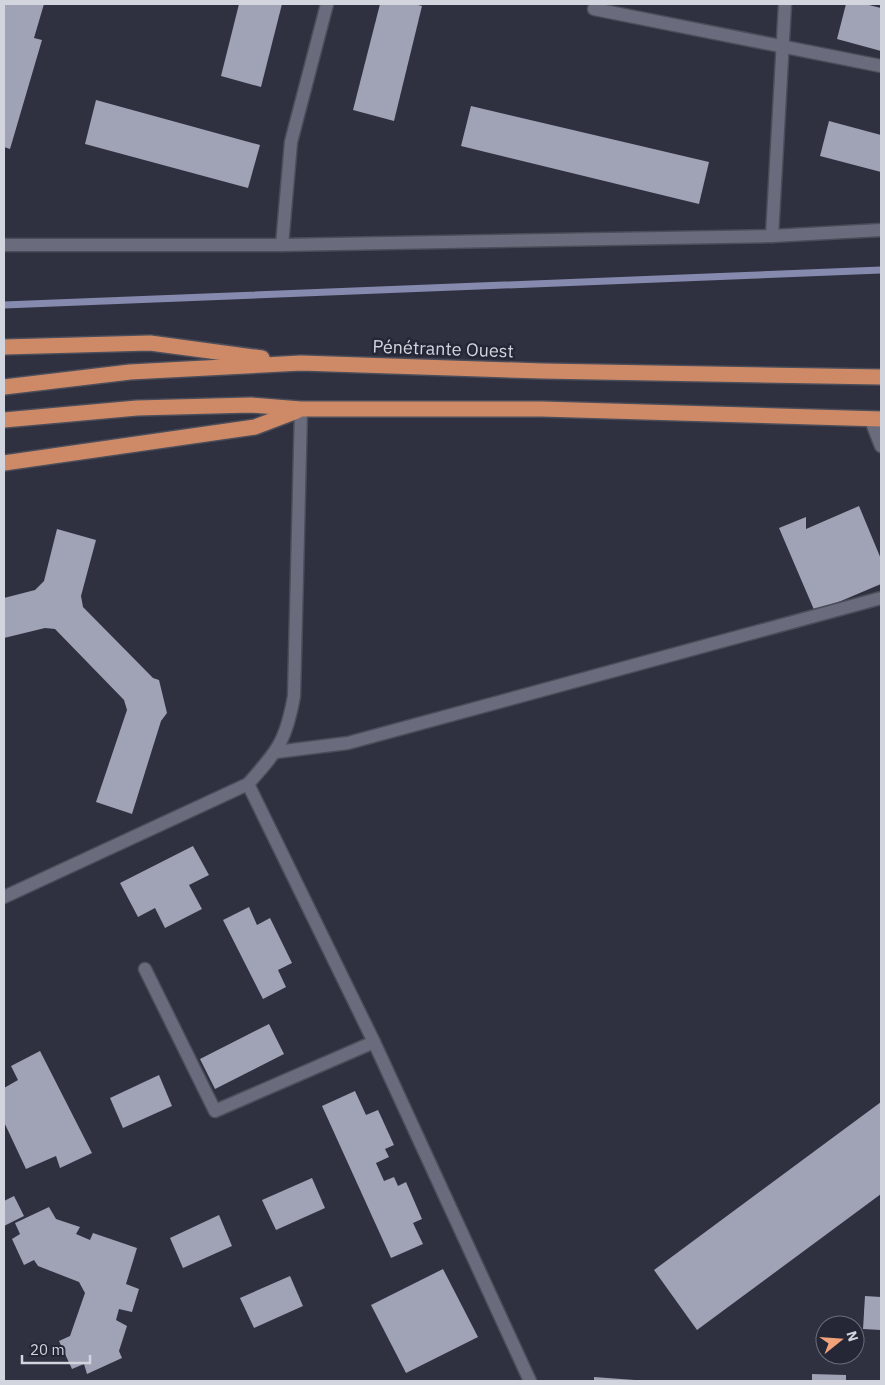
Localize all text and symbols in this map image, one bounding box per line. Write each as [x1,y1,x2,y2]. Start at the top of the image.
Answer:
street label: Pénétrante Ouest [372,335,514,362]
north arrow [815,1315,865,1365]
text: N [842,1329,863,1344]
scale bar [22,1332,90,1364]
text: 20 m [30,1340,65,1359]

